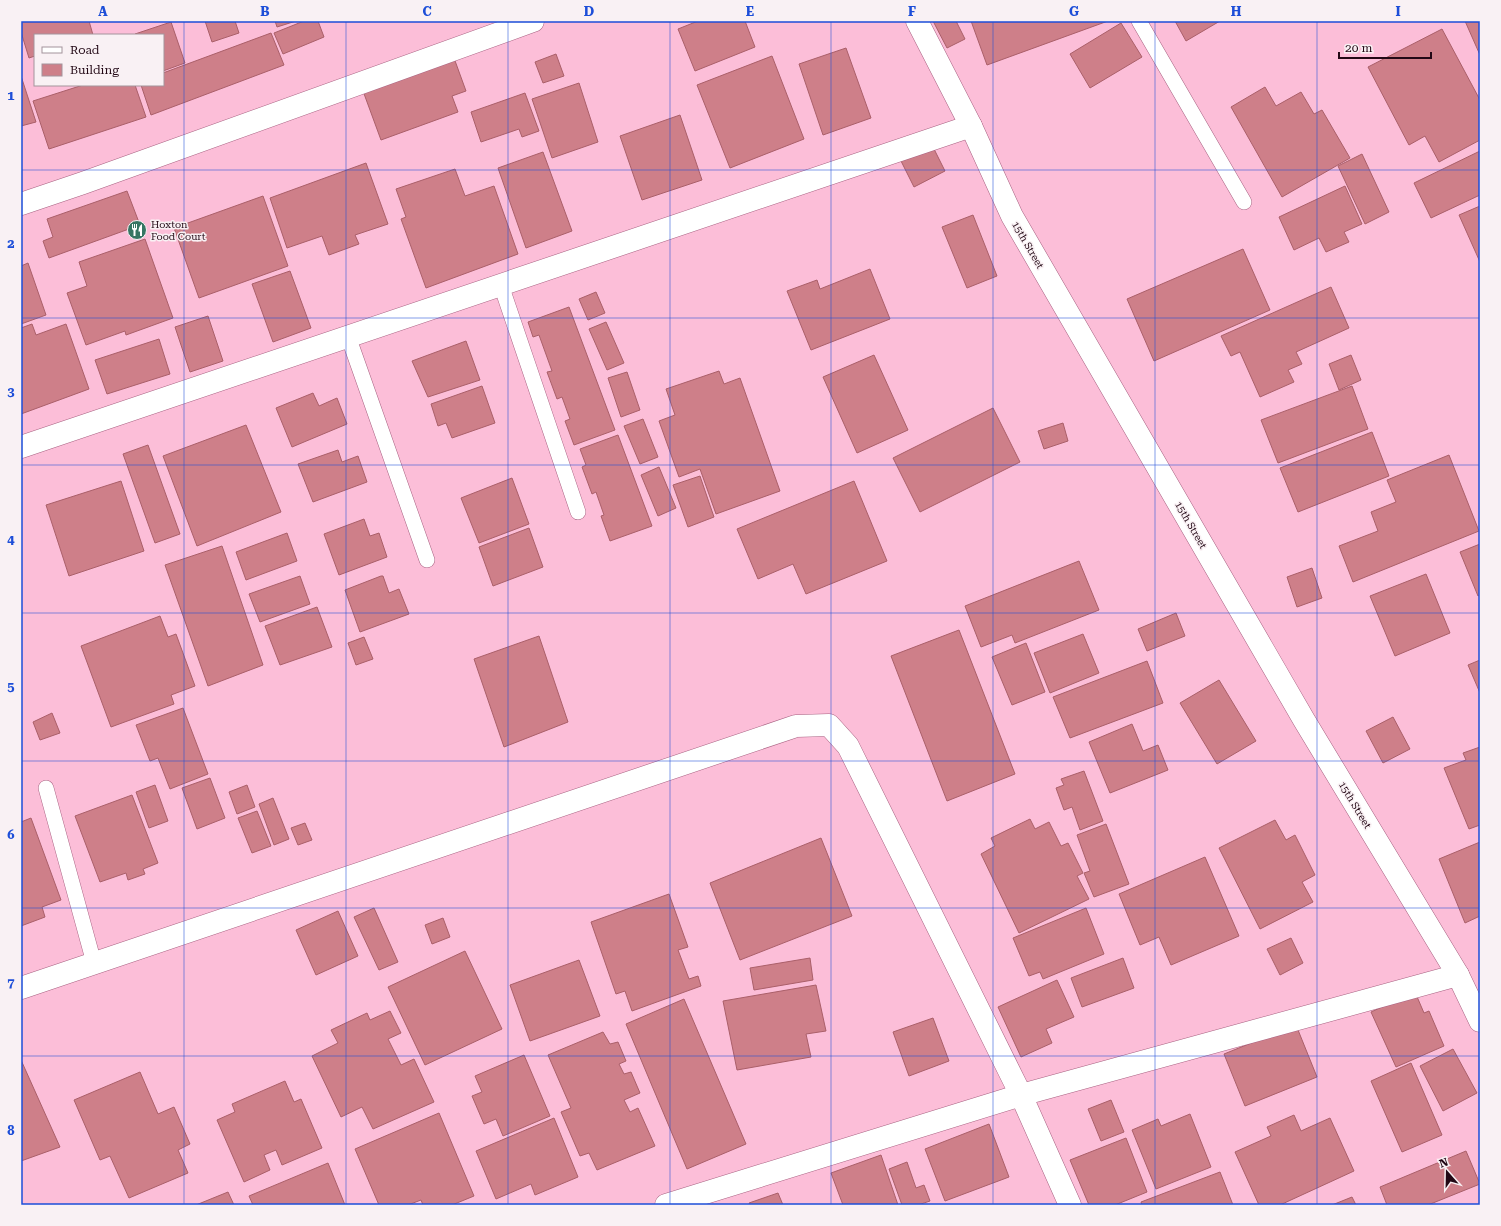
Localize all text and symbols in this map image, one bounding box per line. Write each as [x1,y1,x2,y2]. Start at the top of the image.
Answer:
text: A [98,4,108,19]
text: B [260,4,270,19]
text: C [422,4,432,19]
text: D [584,4,594,19]
text: E [746,4,754,19]
text: F [908,4,916,19]
text: G [1069,4,1079,19]
text: H [1231,4,1242,19]
text: I [1395,4,1401,19]
legend [34,34,164,86]
scale bar [1339,34,1431,60]
text: 20 m [1345,41,1372,55]
text: Road [70,43,100,57]
text: Building [70,63,119,77]
text: 1 [7,88,15,103]
restaurant icon: Hoxton Food Court [126,219,148,241]
place label: Hoxton Food Court [151,219,206,242]
street label: 15th Street [1010,219,1046,271]
text: 2 [7,236,15,251]
text: 3 [7,384,15,399]
street label: 15th Street [1173,499,1209,551]
text: 4 [7,532,15,547]
text: 5 [7,679,15,694]
street label: 15th Street [1337,780,1373,831]
text: 6 [7,827,15,842]
text: 7 [7,975,15,990]
text: 8 [7,1123,15,1138]
north arrow [1427,1152,1467,1192]
text: N [1438,1155,1450,1171]

